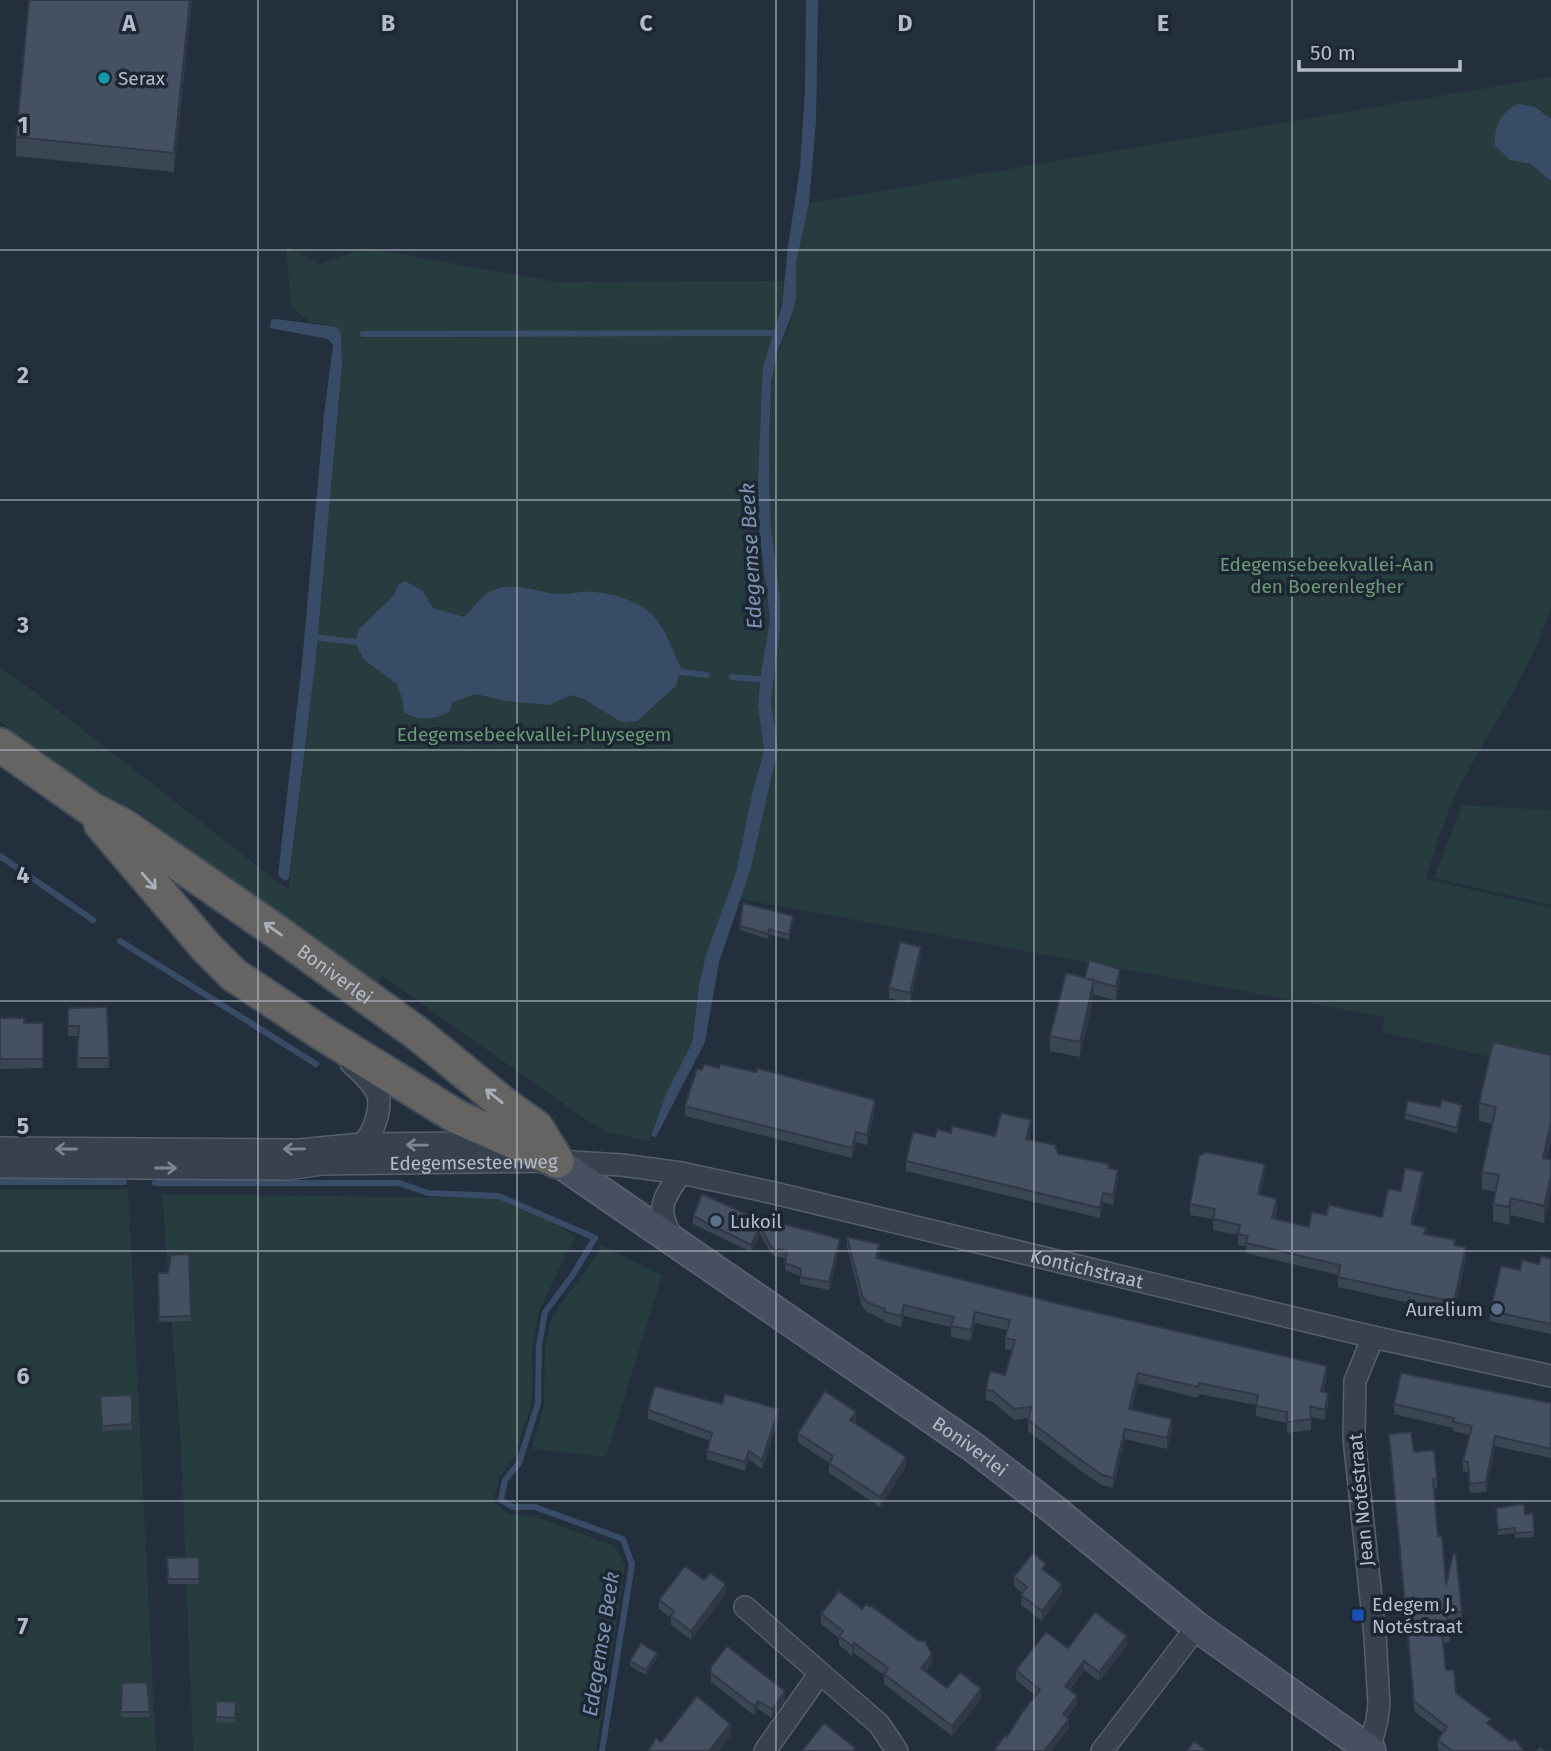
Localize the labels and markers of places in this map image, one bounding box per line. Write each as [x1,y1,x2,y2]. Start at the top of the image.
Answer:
place label: Serax [118,67,166,90]
marker: Serax [96,70,112,86]
place label: Lukoil [730,1210,782,1233]
marker: Lukoil [708,1213,724,1229]
place label: Aurelium [1406,1298,1483,1321]
marker: Aurelium [1489,1301,1505,1317]
place label: Edegem J. Notéstraat [1372,1593,1463,1638]
marker: Edegem J. Notéstraat [1350,1607,1366,1623]

